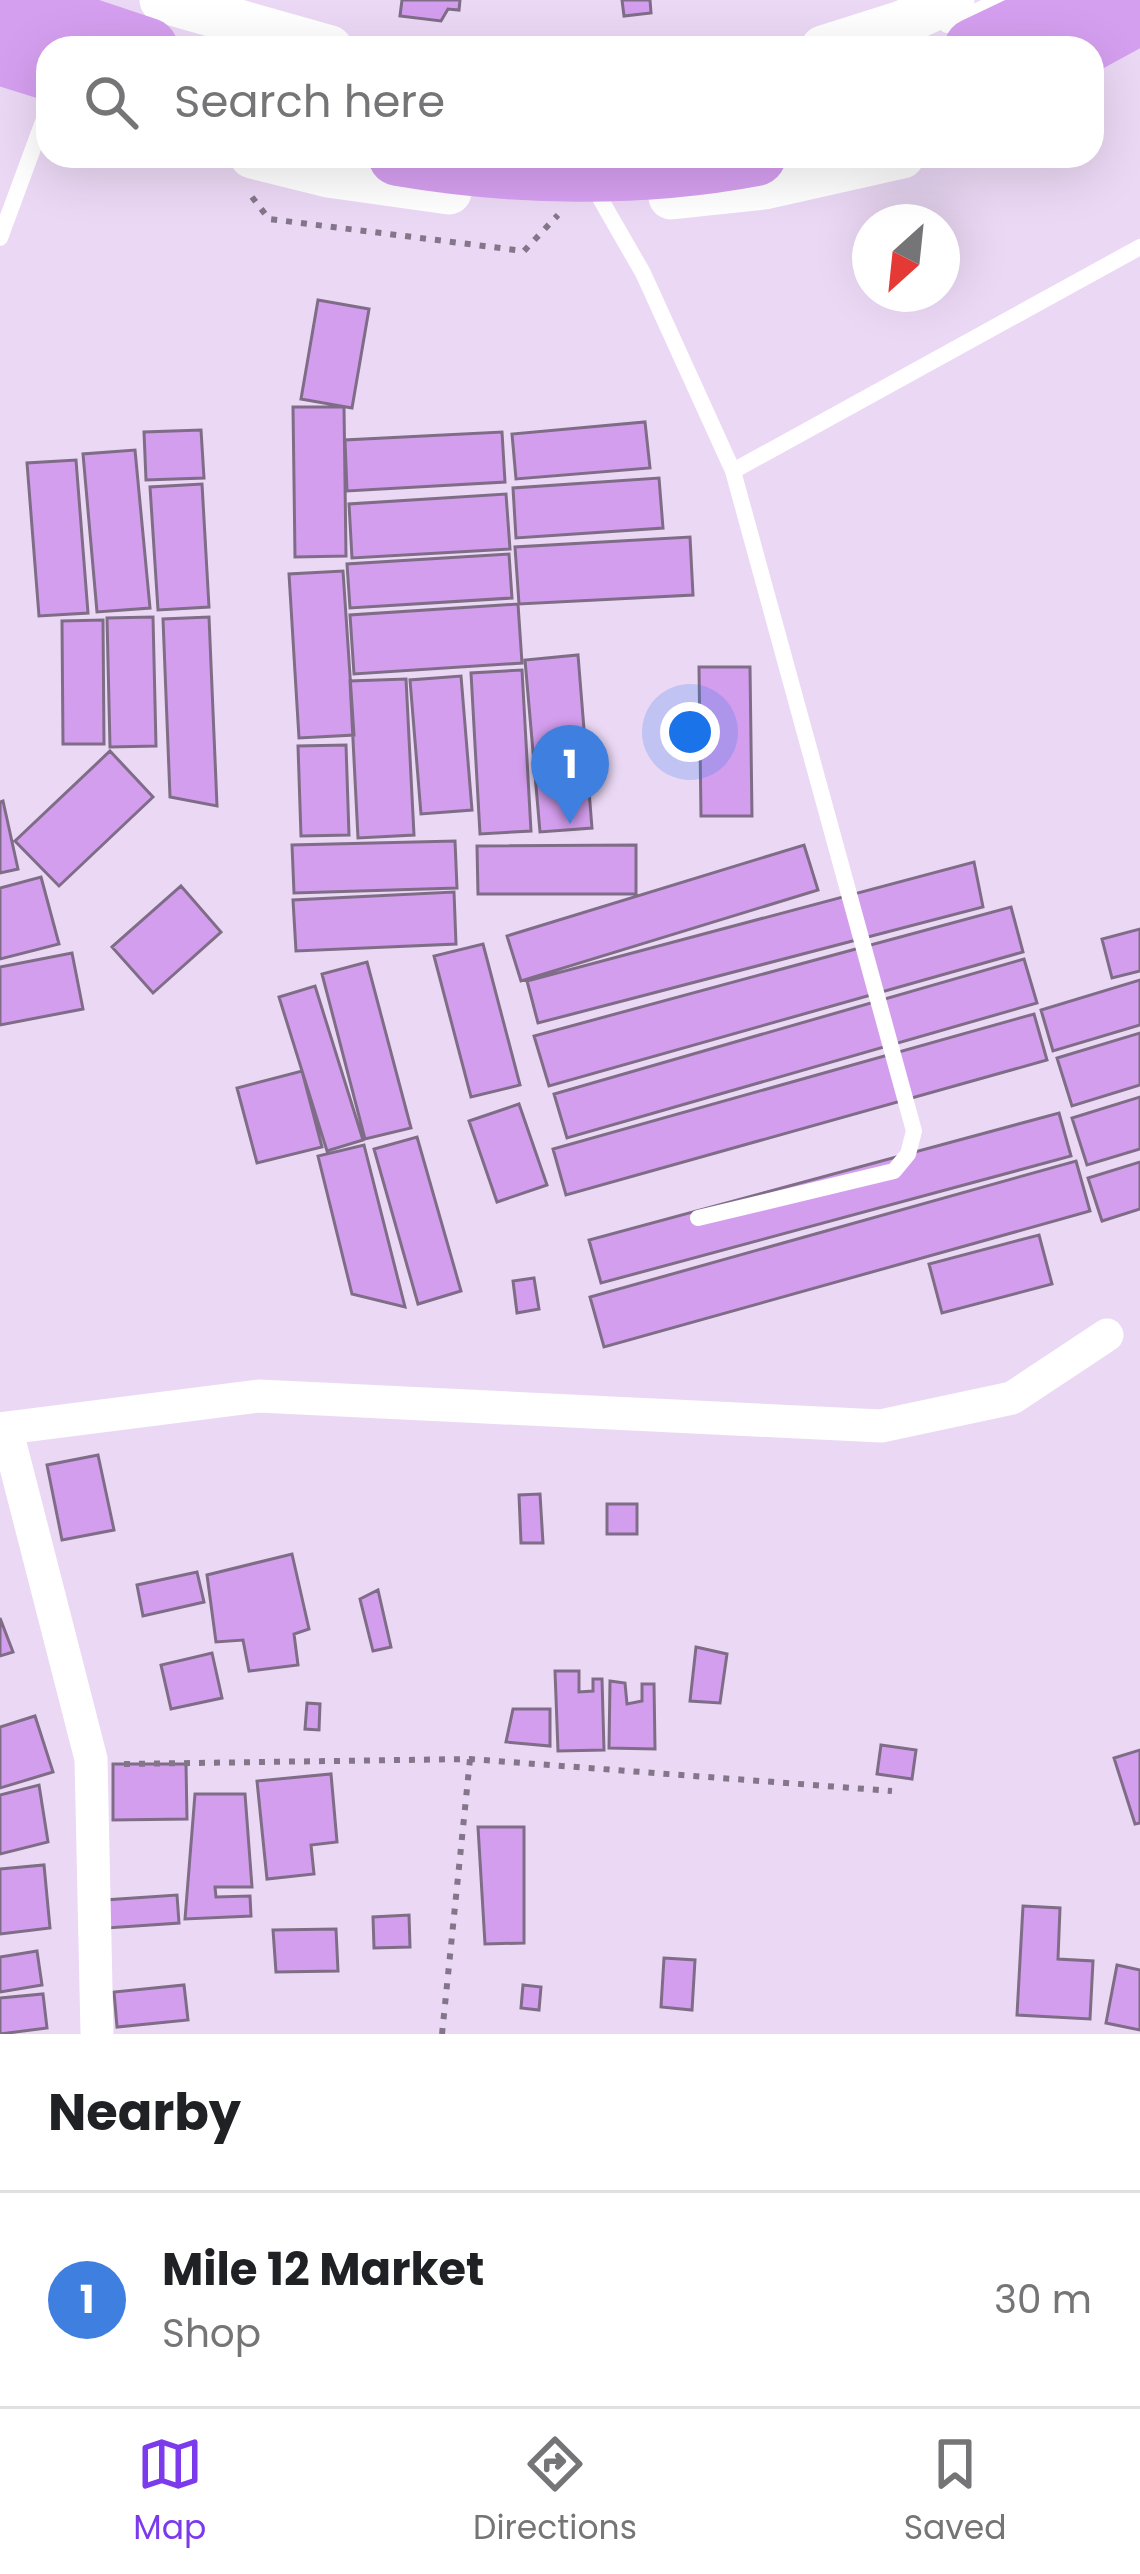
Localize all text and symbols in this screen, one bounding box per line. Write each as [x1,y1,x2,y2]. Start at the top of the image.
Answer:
search box [36,36,1104,168]
icon: search [78,69,144,135]
text: Search here [174,70,445,133]
north arrow [852,204,960,312]
your location [660,702,720,762]
pin: 1 [531,725,609,824]
text: Nearby [48,2076,241,2148]
text: Mile 12 Market [162,2238,484,2301]
text: 1 [80,2272,94,2327]
text: 30 m [994,2272,1092,2327]
text: Shop [162,2306,261,2361]
tab: Map [133,2431,206,2553]
tab: Directions [473,2431,637,2553]
tab: Saved [904,2431,1007,2553]

